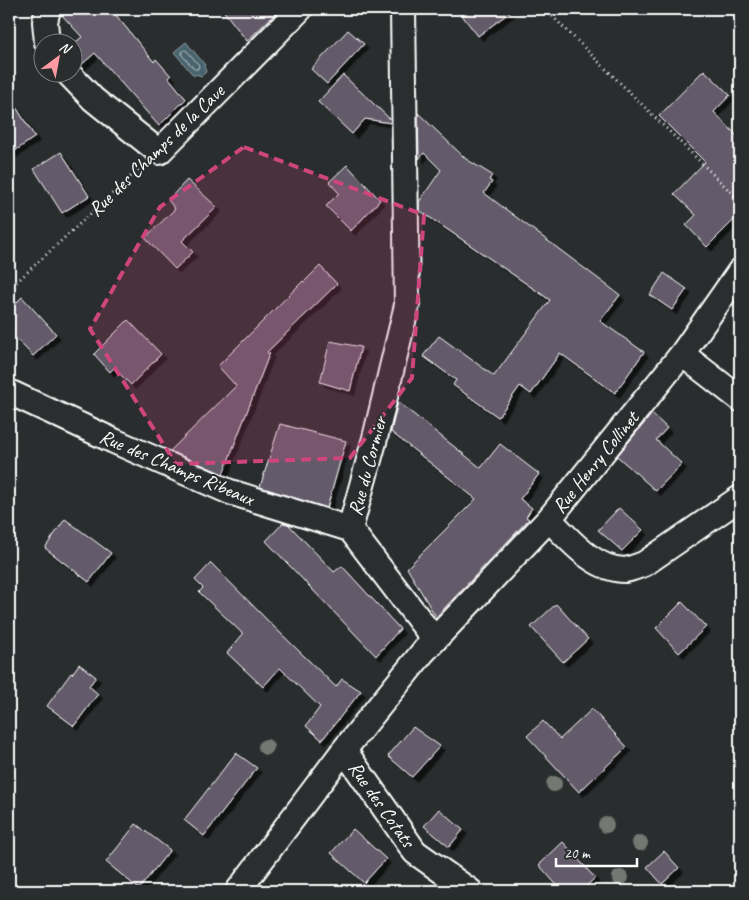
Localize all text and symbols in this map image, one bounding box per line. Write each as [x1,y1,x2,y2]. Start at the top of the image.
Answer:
north arrow [32,32,82,82]
text: N [56,38,75,58]
street label: Rue des Champs de la Cave [83,78,231,222]
street label: Rue Henry Collinet [547,404,646,518]
street label: Rue du Cormier [342,412,393,518]
street label: Rue des Champs Ribeaux [96,424,260,512]
street label: Rue des Cotats [343,756,422,854]
scale bar [556,835,638,867]
text: 20 m [564,844,591,863]

